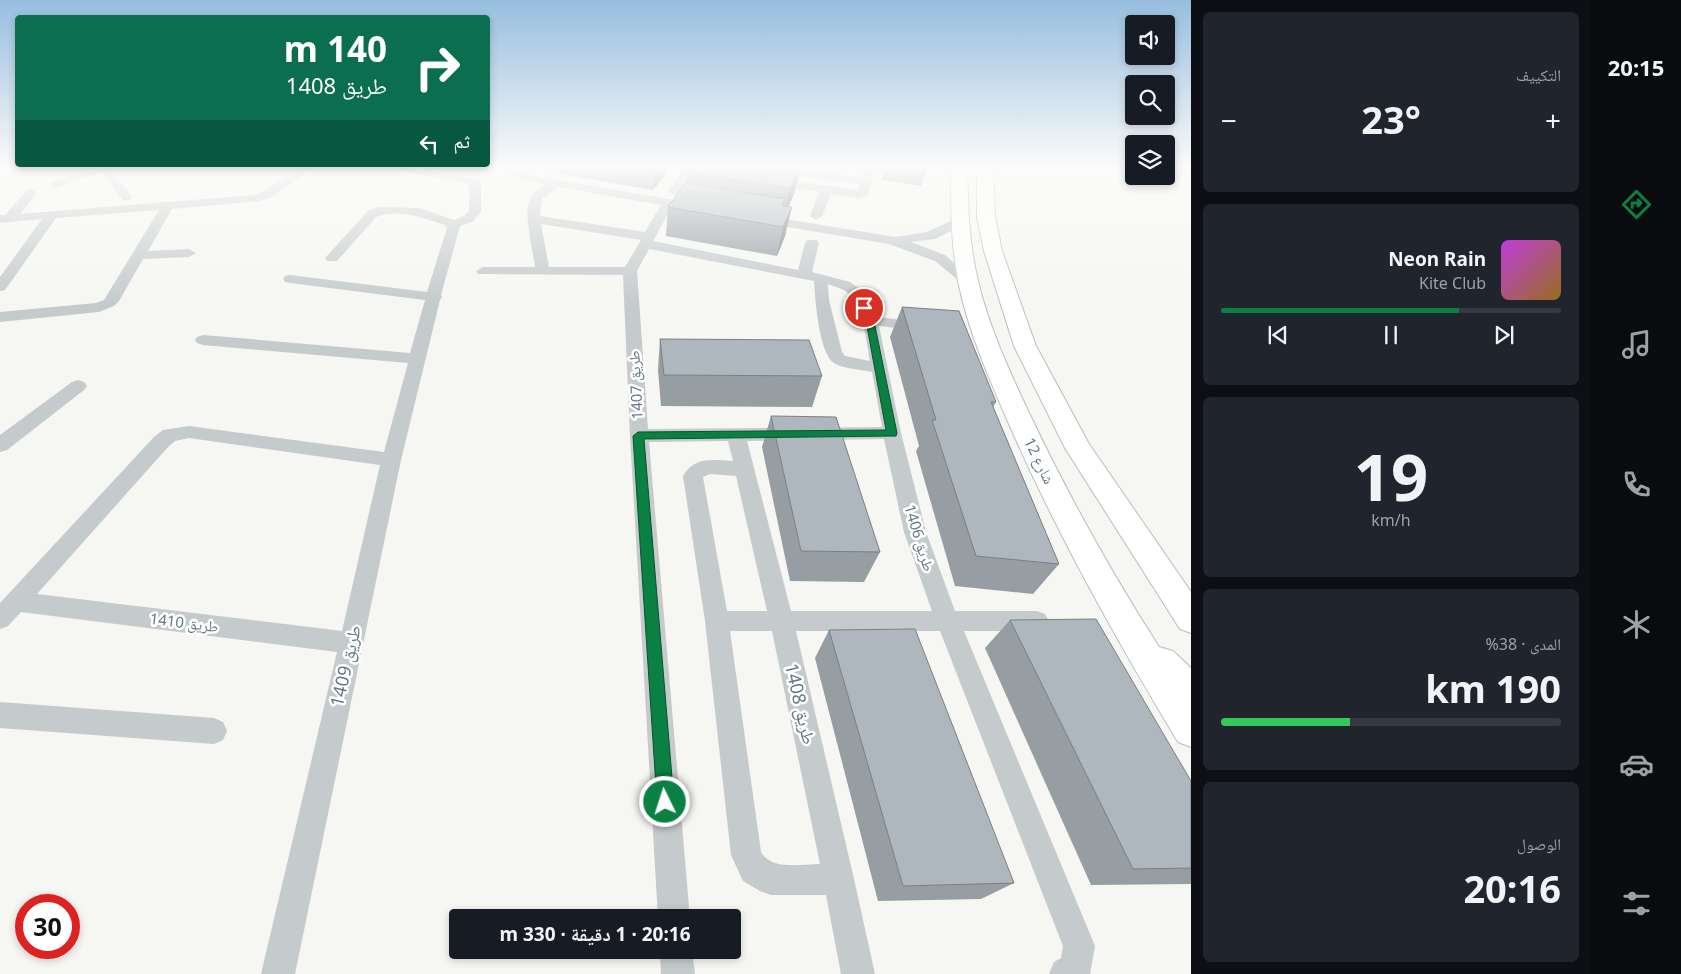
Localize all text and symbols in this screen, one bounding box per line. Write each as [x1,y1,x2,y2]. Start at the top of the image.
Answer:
map controls [1125,15,1175,185]
button: sound [1125,15,1175,65]
text: 140 m [284,25,387,72]
icon: right [405,35,470,100]
text: 20:15 [1608,52,1664,82]
text: التكييف [1516,64,1561,86]
text: طريق 1408 [286,70,387,100]
button: search [1125,75,1175,125]
text: 23° [1361,93,1421,145]
text: − [1221,101,1237,139]
text: + [1545,101,1561,139]
text: ثم [453,128,470,154]
icon: left [415,130,443,158]
button: layers [1125,135,1175,185]
icon: directions [1619,187,1654,222]
text: Neon Rain [1388,246,1486,272]
text: Kite Club [1419,272,1486,294]
pin [843,287,885,329]
icon: arrive [850,294,878,322]
icon: previous [1264,321,1292,349]
icon: pause [1377,321,1405,349]
icon: next [1490,321,1518,349]
icon: music [1619,327,1654,362]
street label: طريق 1407 [623,350,648,420]
text: 19 [1354,432,1428,520]
street label: شارع 12 [1019,434,1060,488]
icon: phone [1619,467,1654,502]
street label: طريق 1406 [899,502,940,574]
text: km/h [1371,509,1411,531]
icon: climate [1619,607,1654,642]
street label: طريق 1410 [149,608,220,637]
street label: طريق 1409 [324,623,366,709]
text: المدى · 38% [1486,633,1561,655]
street label: طريق 1408 [780,661,822,747]
text: 190 km [1425,662,1561,714]
icon: car [1619,747,1654,782]
position arrow [638,775,690,827]
text: الوصول [1517,833,1561,855]
text: 20:16 [1463,862,1561,914]
icon: filters [1619,886,1654,921]
speed limit sign: 30 [15,894,80,959]
text: 20:16 · 1 دقيقة · 330 m [499,921,691,947]

